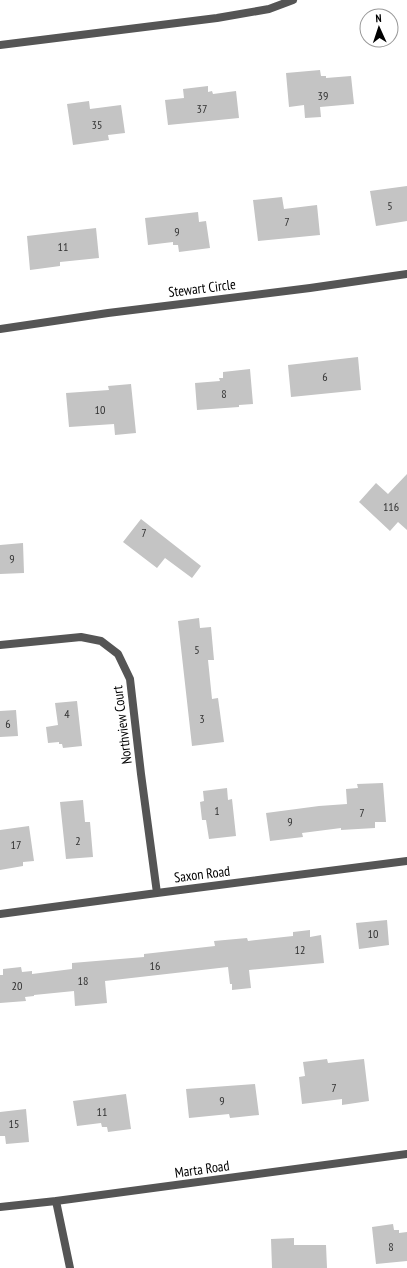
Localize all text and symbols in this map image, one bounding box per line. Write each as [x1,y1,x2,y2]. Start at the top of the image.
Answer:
north arrow [359,8,399,48]
text: N [375,11,382,25]
house number: 39 [318,88,328,103]
house number: 37 [197,101,207,116]
house number: 35 [92,117,102,132]
house number: 5 [387,198,393,213]
house number: 7 [284,214,290,229]
house number: 9 [174,224,180,239]
house number: 11 [58,239,68,254]
street label: Stewart Circle [167,275,237,301]
house number: 6 [322,369,328,384]
house number: 8 [221,386,227,401]
house number: 10 [95,402,105,417]
house number: 116 [383,499,399,514]
house number: 7 [141,525,147,540]
house number: 9 [9,551,15,566]
house number: 5 [194,642,200,657]
street label: Northview Court [108,685,136,765]
house number: 4 [64,706,70,721]
house number: 3 [199,711,205,726]
house number: 6 [5,716,11,731]
house number: 1 [214,803,220,818]
house number: 7 [359,805,365,820]
house number: 9 [287,814,293,829]
house number: 2 [75,833,81,848]
house number: 17 [11,837,21,852]
street label: Saxon Road [173,862,231,886]
house number: 10 [368,926,378,941]
house number: 12 [295,942,305,957]
house number: 16 [150,958,160,973]
house number: 18 [78,973,88,988]
house number: 20 [12,978,22,993]
house number: 7 [331,1080,337,1095]
house number: 9 [219,1093,225,1108]
house number: 11 [97,1104,107,1119]
house number: 15 [9,1116,19,1131]
street label: Marta Road [174,1156,230,1182]
house number: 8 [388,1239,394,1254]

